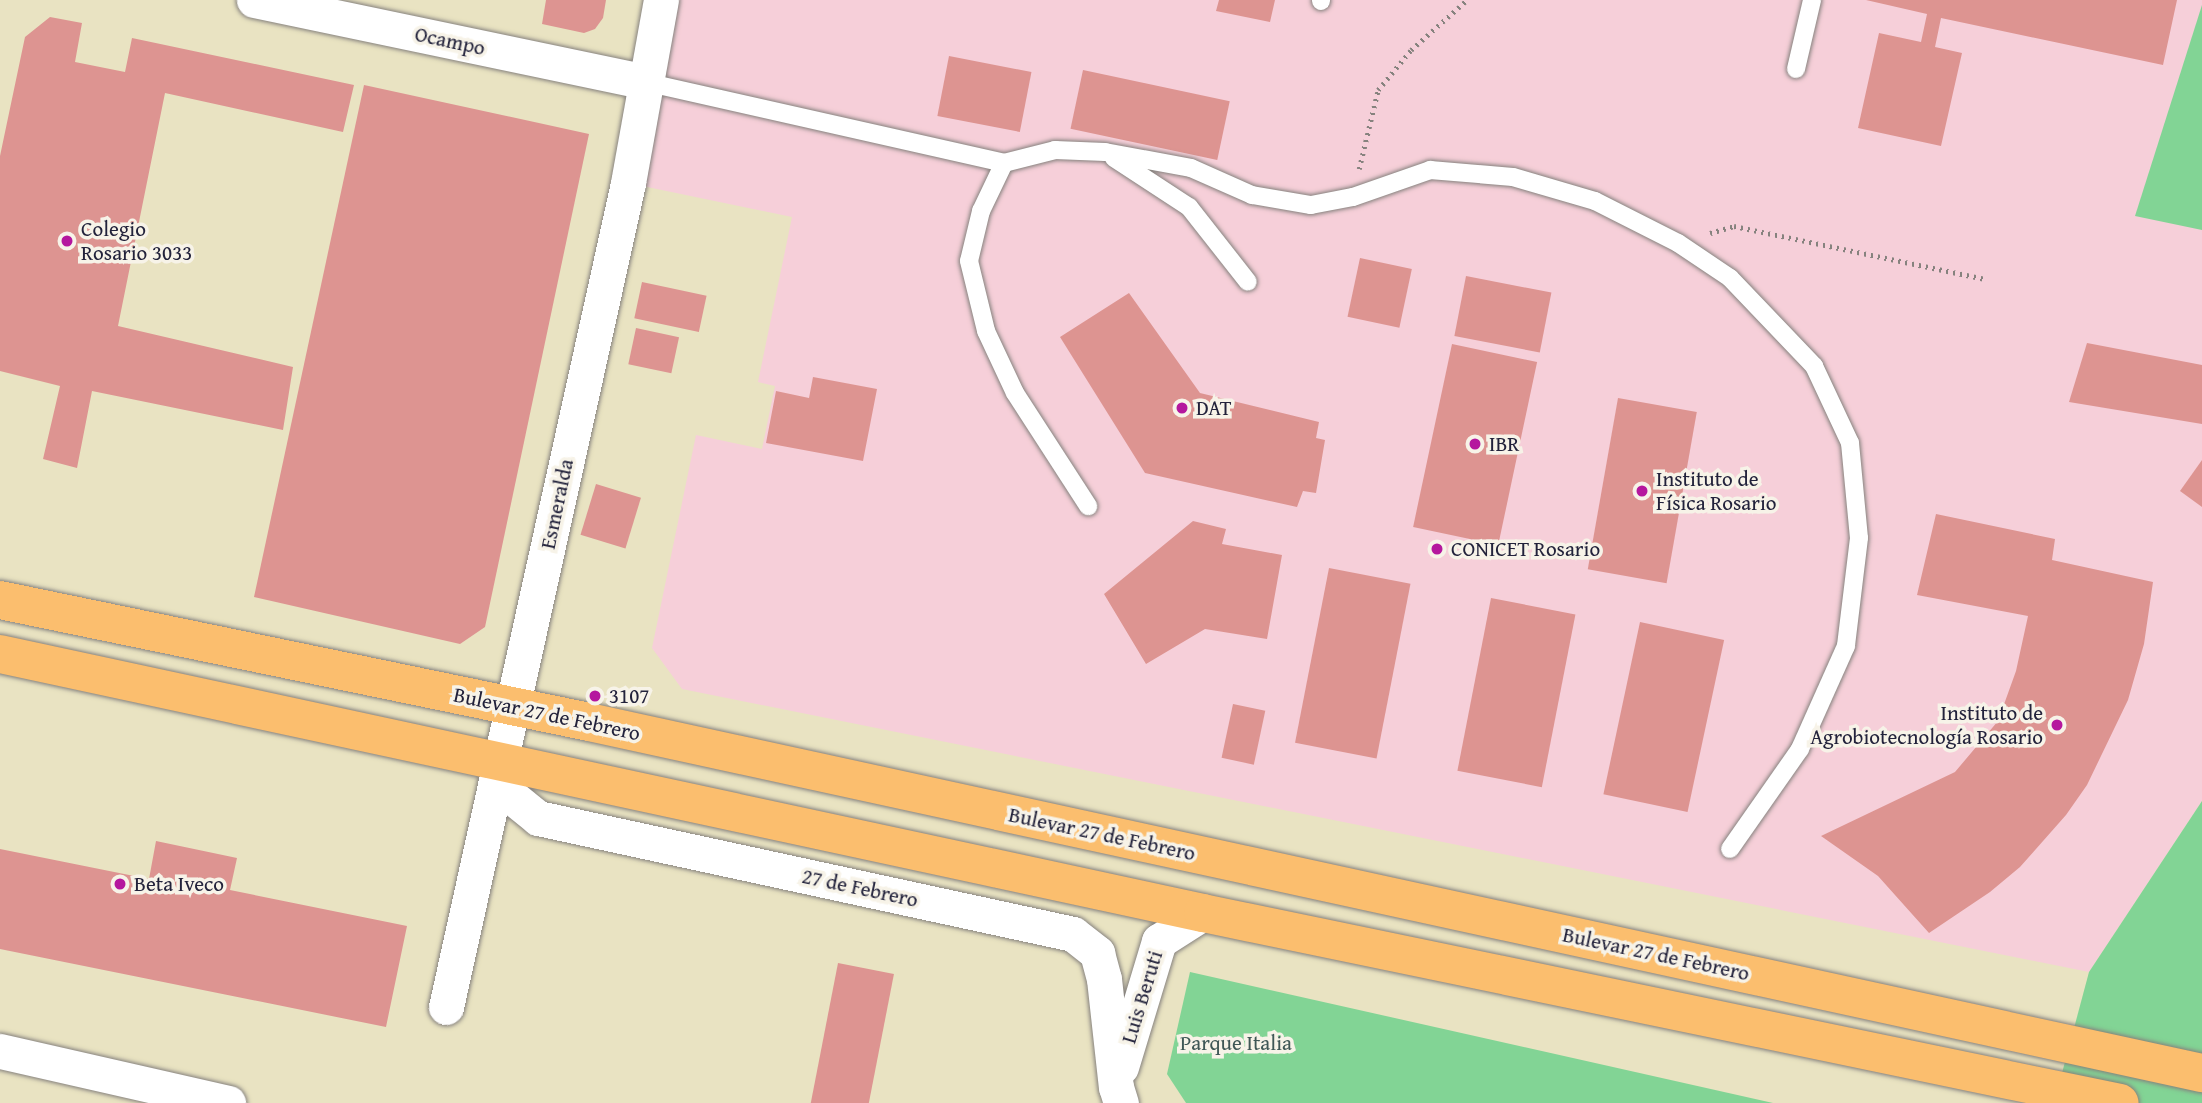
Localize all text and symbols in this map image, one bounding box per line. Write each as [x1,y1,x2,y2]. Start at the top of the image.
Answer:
street label: Ocampo [413,21,487,61]
place label: Colegio Rosario 3033 [81,216,192,266]
marker: Colegio Rosario 3033 [59,233,75,249]
place label: DAT [1196,395,1232,421]
marker: DAT [1174,400,1190,416]
place label: IBR [1489,431,1519,457]
marker: IBR [1467,436,1483,452]
street label: Esmeralda [535,457,579,551]
place label: Instituto de Física Rosario [1656,466,1777,516]
marker: Instituto de Física Rosario [1634,483,1650,499]
place label: CONICET Rosario [1451,536,1600,562]
marker: CONICET Rosario [1429,541,1445,557]
street label: Bulevar 27 de Febrero [451,682,643,746]
place label: 3107 [609,683,649,709]
marker: 3107 [587,688,603,704]
place label: Instituto de Agrobiotecnología Rosario [1810,700,2043,750]
marker: Instituto de Agrobiotecnología Rosario [2049,717,2065,733]
street label: Bulevar 27 de Febrero [1006,802,1198,866]
street label: 27 de Febrero [800,863,920,913]
place label: Beta Iveco [134,871,224,897]
marker: Beta Iveco [112,876,128,892]
street label: Bulevar 27 de Febrero [1560,922,1752,986]
street label: Luis Beruti [1116,948,1168,1046]
park label: Parque Italia [1180,1030,1292,1056]

